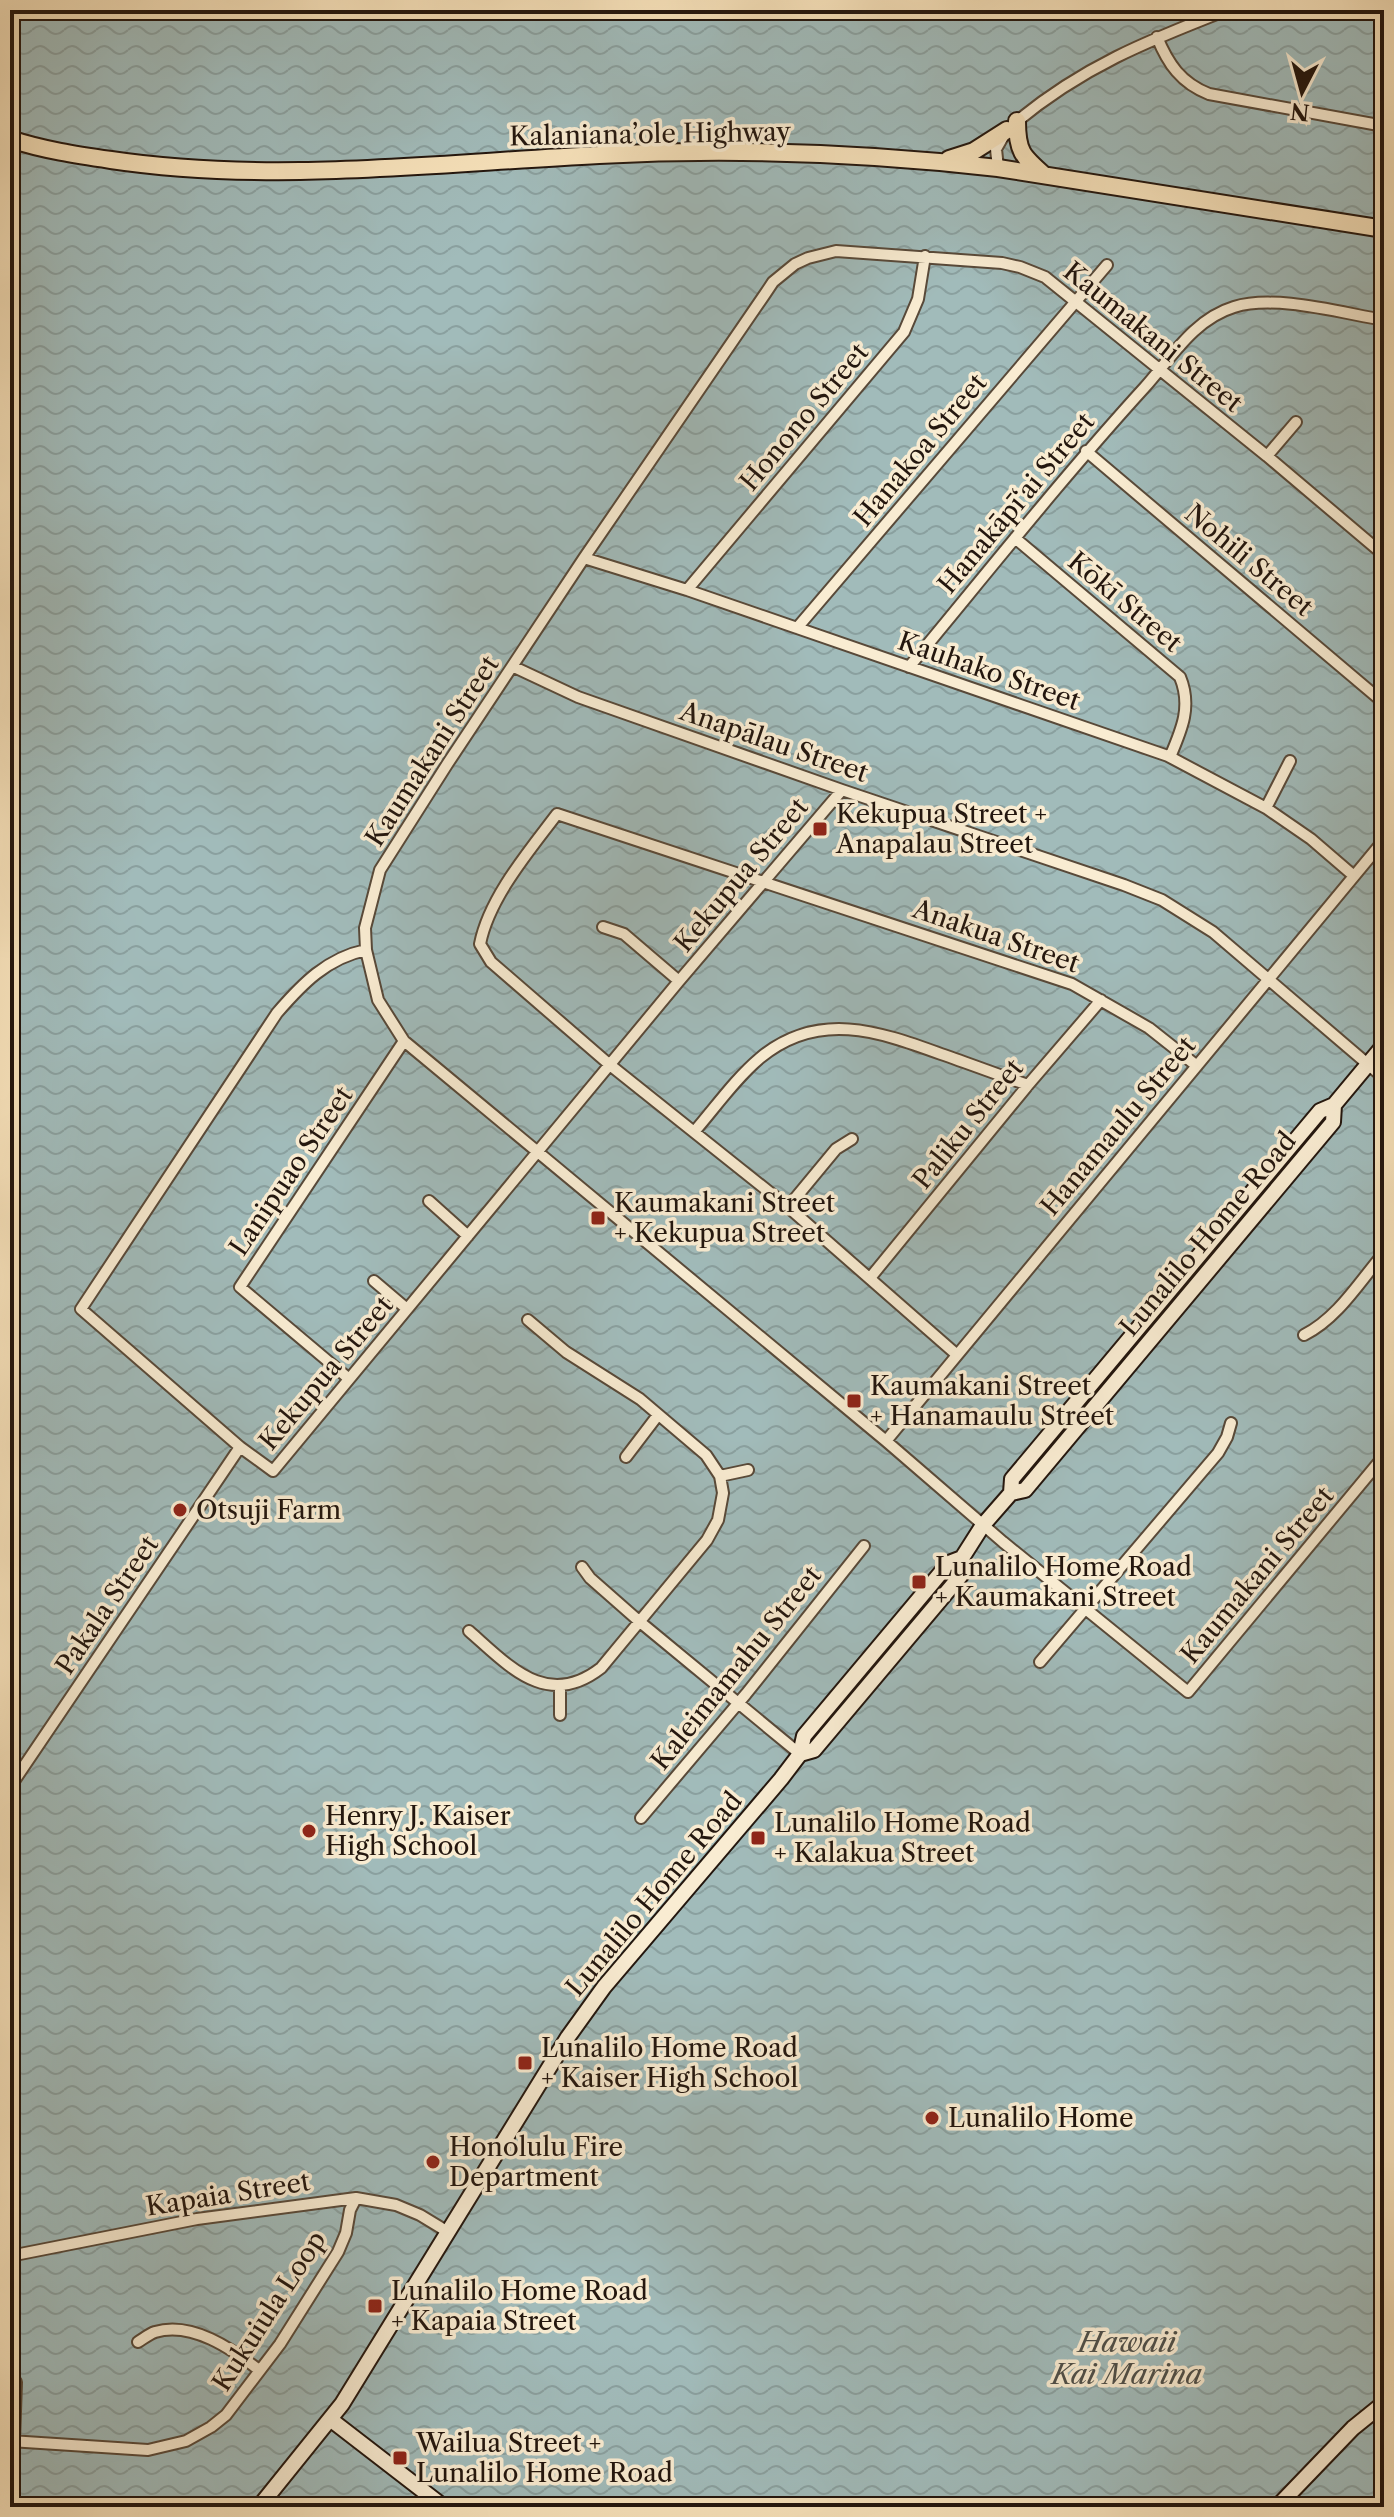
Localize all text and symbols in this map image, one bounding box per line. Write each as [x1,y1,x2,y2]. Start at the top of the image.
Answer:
north arrow [1262,52,1342,132]
text: N [1289,97,1311,126]
street label: Kalaniana’ole Highway [509,116,791,152]
street label: Kaumakani Street [1057,255,1250,419]
street label: Honono Street [733,336,875,497]
street label: Hanakoa Street [847,366,994,533]
street label: Hanakāpī‘ai Street [931,405,1101,600]
street label: Nohili Street [1179,497,1320,623]
street label: Kōkī Street [1062,545,1189,659]
street label: Kauhako Street [894,625,1085,717]
street label: Kaumakani Street [358,649,506,852]
street label: Anapālau Street [675,694,873,789]
street label: Kekupua Street [667,791,815,959]
place label: Kekupua Street + Anapalau Street [835,798,1047,860]
marker: Kekupua Street + Anapalau Street [811,820,829,838]
street label: Anakua Street [907,892,1084,980]
street label: Hanamaulu Street [1034,1029,1203,1222]
street label: Paliku Street [906,1052,1031,1195]
street label: Lanipuao Street [223,1080,360,1262]
street label: Lunalilo Home Road [1113,1125,1303,1343]
place label: Kaumakani Street + Kekupua Street [614,1187,836,1249]
marker: Kaumakani Street + Kekupua Street [589,1209,607,1227]
street label: Kekupua Street [252,1289,400,1457]
place label: Kaumakani Street + Hanamaulu Street [870,1370,1115,1432]
marker: Kaumakani Street + Hanamaulu Street [845,1392,863,1410]
street label: Kaumakani Street [1174,1479,1341,1670]
place label: Otsuji Farm [196,1494,341,1526]
marker: Otsuji Farm [171,1501,189,1519]
street label: Pakala Street [49,1529,166,1680]
place label: Lunalilo Home Road + Kaumakani Street [935,1551,1192,1613]
street label: Kaleimamahu Street [644,1559,829,1776]
marker: Lunalilo Home Road + Kaumakani Street [910,1573,928,1591]
street label: Lunalilo Home Road [559,1785,749,2003]
place label: Henry J. Kaiser High School [325,1800,511,1862]
place label: Lunalilo Home Road + Kalakua Street [774,1807,1031,1869]
marker: Henry J. Kaiser High School [300,1822,318,1840]
marker: Lunalilo Home Road + Kalakua Street [749,1829,767,1847]
place label: Lunalilo Home Road + Kaiser High School [541,2032,798,2094]
marker: Lunalilo Home Road + Kaiser High School [516,2054,534,2072]
place label: Lunalilo Home [948,2102,1134,2134]
marker: Lunalilo Home [923,2109,941,2127]
place label: Honolulu Fire Department [449,2131,623,2193]
marker: Honolulu Fire Department [424,2153,442,2171]
street label: Kapaia Street [144,2165,313,2223]
street label: Kukuiula Loop [205,2225,333,2397]
place label: Lunalilo Home Road + Kapaia Street [391,2275,648,2337]
marker: Lunalilo Home Road + Kapaia Street [366,2297,384,2315]
water label: Hawaii Kai Marina [1050,2325,1203,2391]
place label: Wailua Street + Lunalilo Home Road [415,2427,673,2489]
marker: Wailua Street + Lunalilo Home Road [391,2449,409,2467]

